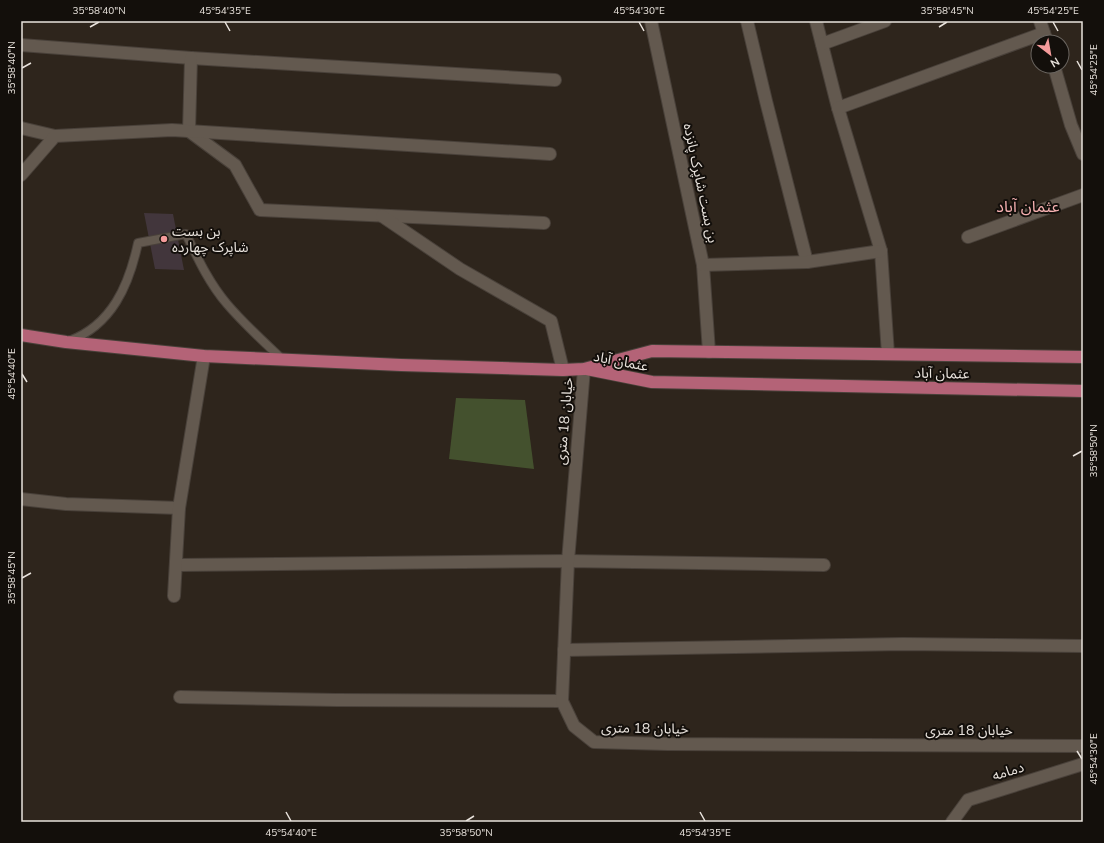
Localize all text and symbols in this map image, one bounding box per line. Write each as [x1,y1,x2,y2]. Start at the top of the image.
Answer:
text: 35°58'40"N [72,4,126,18]
text: 45°54'35"E [199,4,251,18]
text: 45°54'30"E [613,4,665,18]
text: 35°58'45"N [920,4,974,18]
text: 45°54'25"E [1027,4,1079,18]
north arrow [1030,34,1070,74]
text: 35°58'40"N [5,41,19,95]
text: 45°54'25"E [1087,44,1101,96]
text: N [1048,54,1062,71]
street label: بن بست شاپرک پانزده [678,122,723,245]
district label: عثمان آباد [996,196,1060,218]
place label: بن بست شاپرک چهارده [172,222,249,257]
marker: بن بست شاپرک چهارده [159,234,169,244]
street label: عثمان آباد [592,347,650,376]
text: 45°54'40"E [5,348,19,400]
street label: عثمان آباد [914,364,970,383]
street label: خیابان 18 متری [551,377,578,466]
text: 35°58'50"N [1087,424,1101,478]
text: 35°58'45"N [5,551,19,605]
street label: خیابان 18 متری [601,718,689,739]
street label: خیابان 18 متری [925,721,1013,740]
text: 45°54'30"E [1087,733,1101,785]
street label: دمامه [990,758,1027,785]
text: 45°54'40"E [265,826,317,840]
text: 35°58'50"N [439,826,493,840]
text: 45°54'35"E [679,826,731,840]

